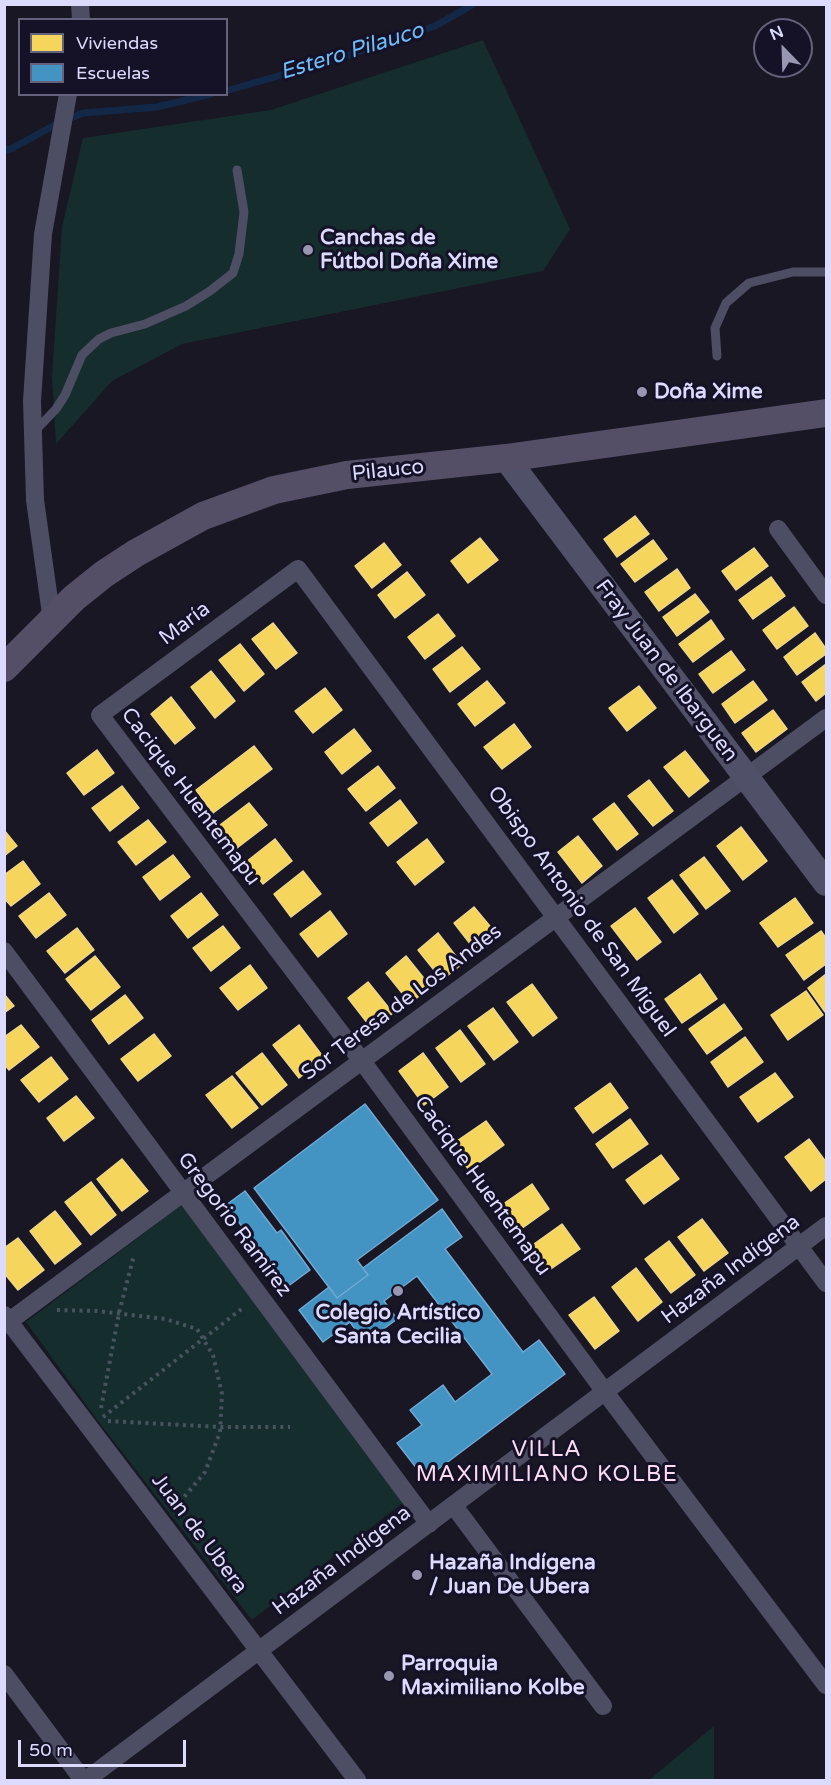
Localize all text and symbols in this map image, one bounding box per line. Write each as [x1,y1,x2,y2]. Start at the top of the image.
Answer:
legend [18,18,228,96]
water label: Estero Pilauco [277,18,427,86]
north arrow [753,18,813,78]
text: N [767,22,787,45]
text: Viviendas [76,32,158,54]
text: Escuelas [76,62,150,84]
place label: Canchas de Fútbol Doña Xime [320,225,498,275]
marker: Canchas de Fútbol Doña Xime [301,243,315,257]
place label: Doña Xime [654,379,763,405]
marker: Doña Xime [635,385,649,399]
street label: Pilauco [350,455,426,487]
street label: Fray Juan de Ibarguen [589,575,743,767]
street label: María [155,597,215,651]
street label: Cacique Huentemapu [115,703,265,891]
street label: Obispo Antonio de San Miguel [481,782,681,1042]
street label: Sor Teresa de Los Andes [297,920,507,1086]
street label: Cacique Huentemapu [408,1091,556,1281]
street label: Gregorio Ramírez [171,1148,297,1302]
street label: Hazaña Indígena [657,1210,805,1330]
marker: Colegio Artístico Santa Cecilia [391,1284,405,1298]
place label: Colegio Artístico Santa Cecilia [316,1300,480,1350]
district label: VILLA MAXIMILIANO KOLBE [416,1437,678,1488]
street label: Juan de Ubera [146,1469,252,1599]
street label: Hazaña Indígena [268,1501,416,1621]
place label: Hazaña Indígena / Juan De Ubera [429,1550,596,1600]
marker: Hazaña Indígena / Juan De Ubera [410,1568,424,1582]
place label: Parroquia Maximiliano Kolbe [401,1651,585,1701]
marker: Parroquia Maximiliano Kolbe [382,1669,396,1683]
scale bar [21,1728,189,1766]
text: 50 m [29,1739,73,1761]

